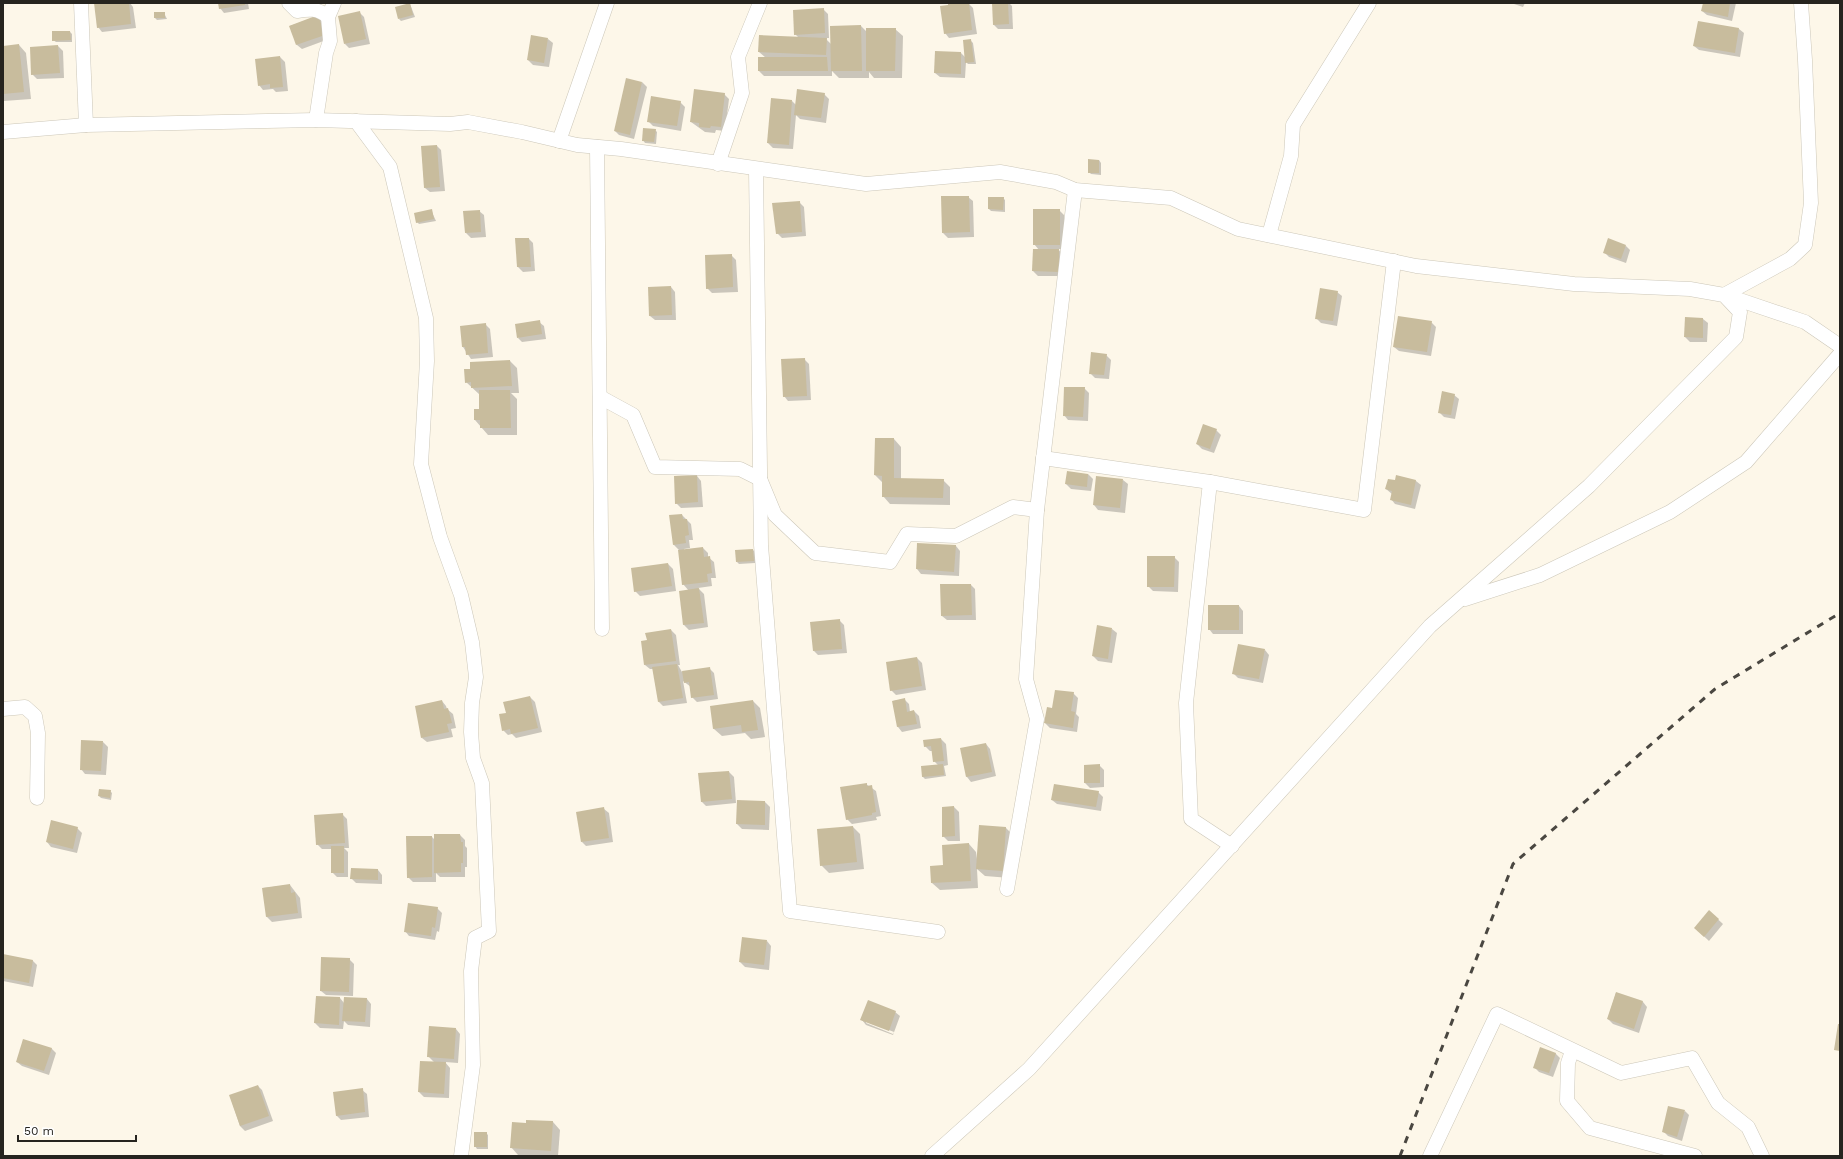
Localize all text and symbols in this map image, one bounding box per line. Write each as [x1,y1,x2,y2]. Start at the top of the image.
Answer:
scale bar [18,1117,136,1143]
text: 50 m [24,1124,54,1138]

